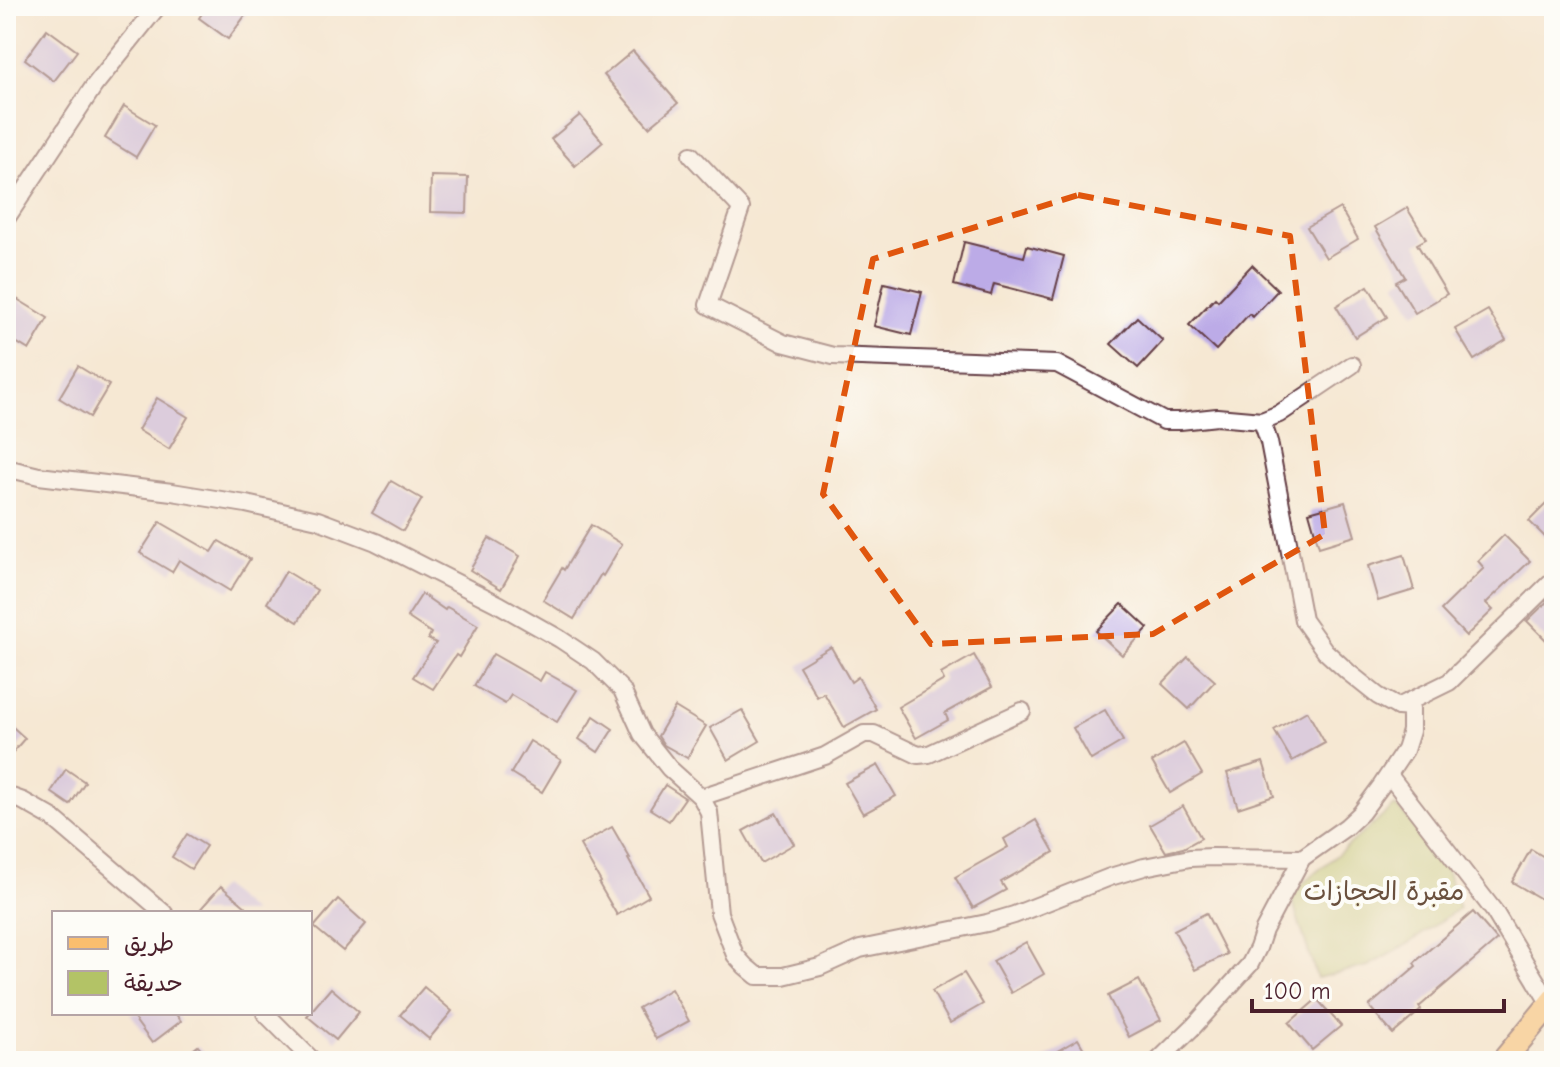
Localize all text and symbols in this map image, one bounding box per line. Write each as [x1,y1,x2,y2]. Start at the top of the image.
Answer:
park label: مقبرة الحجازات [1304,877,1464,907]
legend [52,911,312,1015]
text: طريق [124,929,174,957]
scale bar [1252,963,1504,1013]
text: حديقة [124,969,183,997]
text: 100 m [1264,977,1331,1005]

